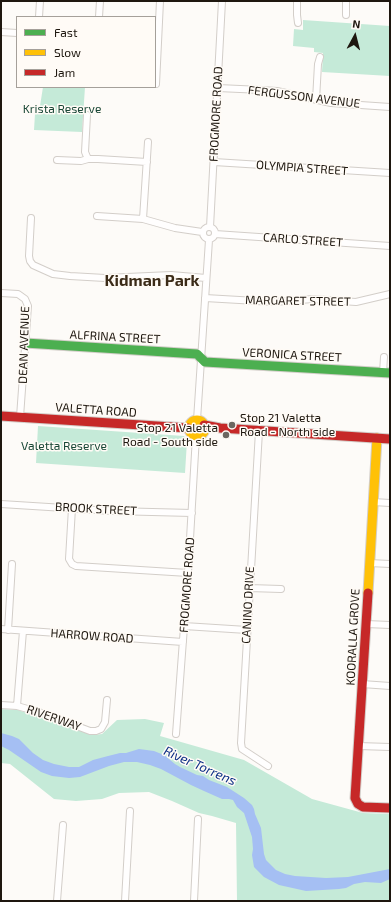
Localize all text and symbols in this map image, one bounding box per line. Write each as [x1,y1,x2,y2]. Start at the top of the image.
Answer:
legend [16,16,156,88]
north arrow [335,16,375,56]
text: N [352,17,361,31]
text: Fast [54,25,77,39]
text: Slow [54,45,81,59]
text: Jam [54,65,75,79]
street label: FROGMORE ROAD [206,66,226,162]
street label: FERGUSSON AVENUE [247,83,361,111]
park label: Krista Reserve [23,102,101,116]
street label: OLYMPIA STREET [255,158,349,178]
street label: CARLO STREET [263,230,343,250]
district label: Kidman Park [104,271,200,291]
street label: MARGARET STREET [245,293,351,309]
street label: DEAN AVENUE [15,306,33,384]
street label: ALFRINA STREET [69,327,161,347]
street label: VERONICA STREET [242,345,342,365]
street label: VALETTA ROAD [55,400,137,420]
place label: Stop 21 Valetta Road - North side [240,411,335,439]
marker: Stop 21 Valetta Road - North side [227,420,237,430]
place label: Stop 21 Valetta Road - South side [123,421,218,449]
marker: Stop 21 Valetta Road - South side [221,430,231,440]
park label: Valetta Reserve [21,439,107,453]
street label: BROOK STREET [55,500,137,518]
street label: FROGMORE ROAD [176,537,198,633]
street label: CANINO DRIVE [239,566,257,644]
street label: KOORALLA GROVE [343,588,363,686]
street label: HARROW ROAD [50,626,134,646]
street label: RIVERWAY [25,702,83,734]
water label: River Torrens [161,743,239,789]

